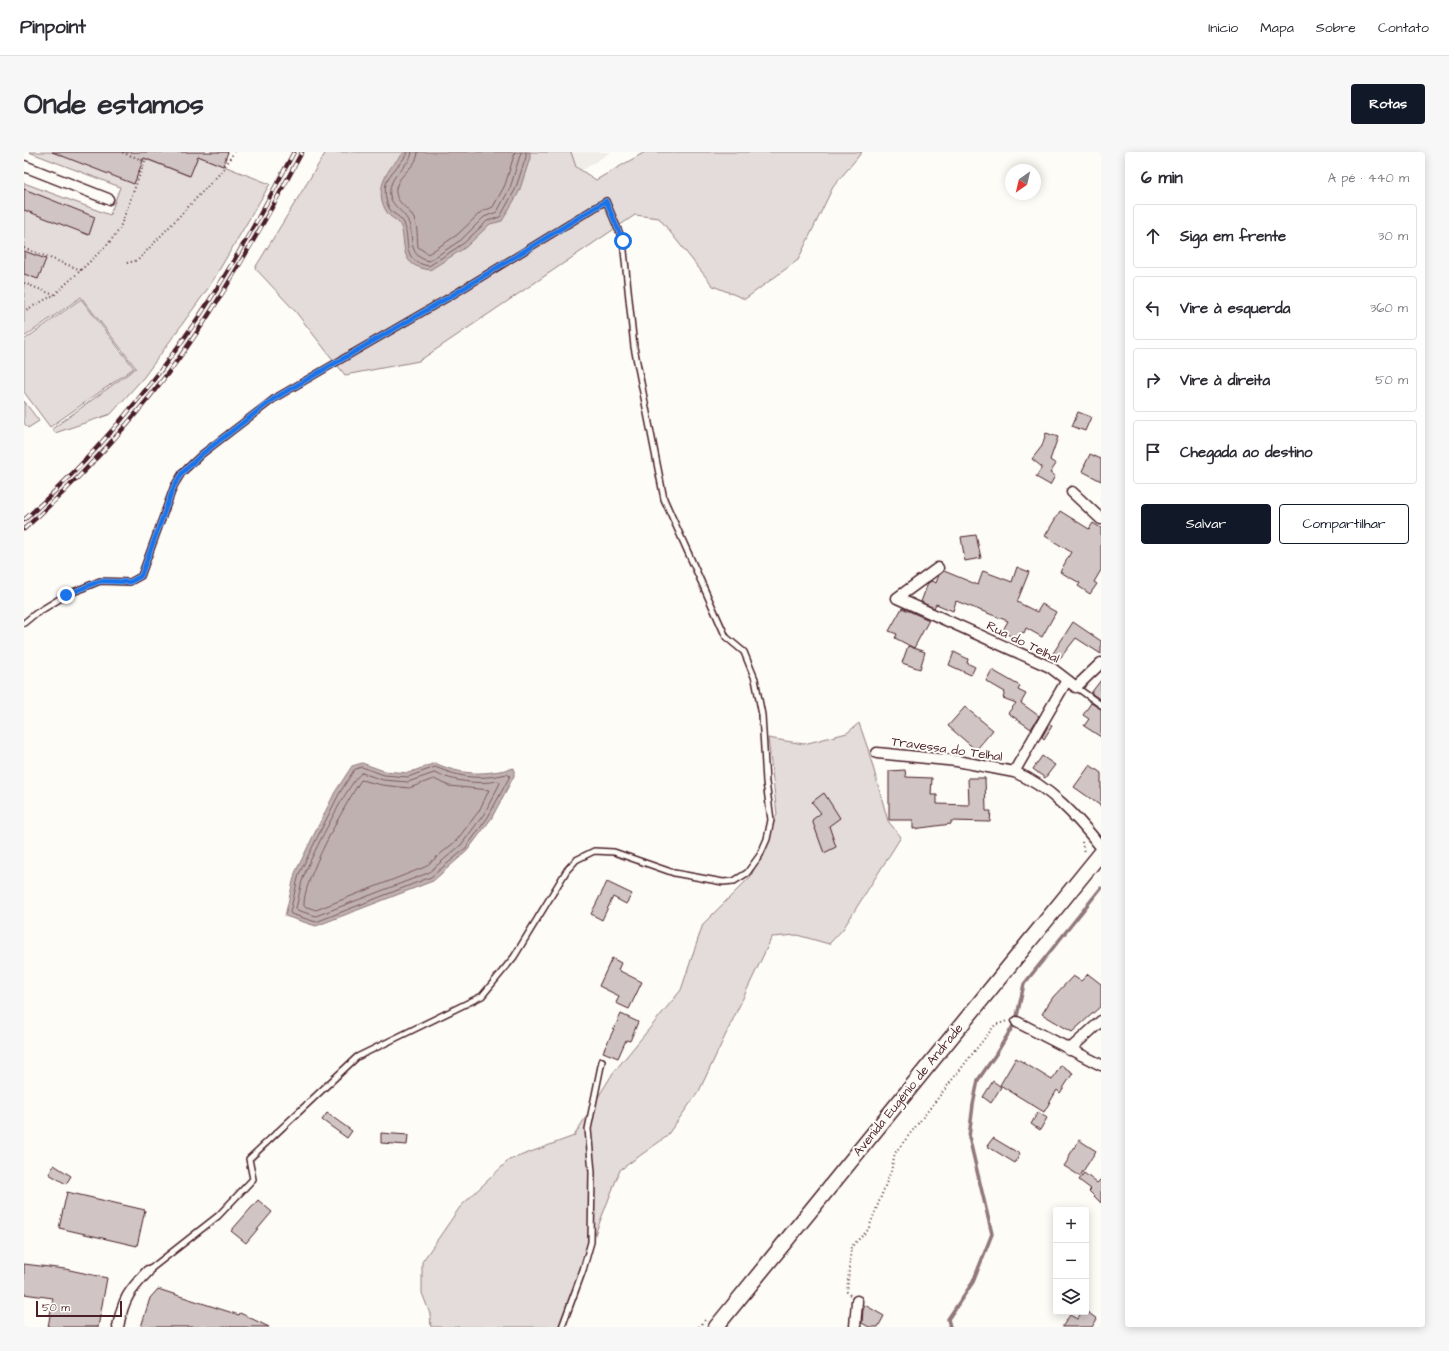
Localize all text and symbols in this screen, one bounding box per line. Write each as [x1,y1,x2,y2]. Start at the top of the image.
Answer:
text: Pinpoint [20,14,86,41]
text: Início [1208,18,1238,38]
text: Mapa [1260,18,1294,38]
text: Sobre [1316,18,1356,38]
text: Contato [1378,18,1429,38]
button: Rotas [1351,84,1425,124]
text: Onde estamos [24,85,204,124]
north arrow [1005,164,1041,200]
text: 6 min [1141,166,1183,190]
text: A pé · 440 m [1328,169,1409,187]
icon: ahead [1142,225,1164,247]
text: Siga em frente [1180,226,1286,247]
text: 30 m [1378,227,1408,245]
route start [614,232,632,250]
icon: left [1142,297,1164,319]
text: Vire à esquerda [1180,298,1290,319]
text: 360 m [1370,299,1408,317]
icon: right [1142,369,1164,391]
text: Vire à direita [1180,370,1270,391]
text: 50 m [1375,371,1408,389]
icon: arrive [1142,441,1164,463]
text: Chegada ao destino [1180,442,1313,463]
button: Salvar [1141,504,1271,544]
button: Compartilhar [1279,504,1409,544]
route end [57,586,75,604]
street label: Rua do Telhal [983,617,1063,667]
street label: Travessa do Telhal [890,732,1004,766]
street label: Avenida Eugénio de Andrade [849,1020,968,1161]
map controls [1053,1207,1089,1315]
button: + [1053,1207,1089,1243]
button: − [1053,1243,1089,1279]
button: layers [1053,1279,1089,1315]
scale bar [36,1299,122,1318]
text: 50 m [42,1300,70,1315]

